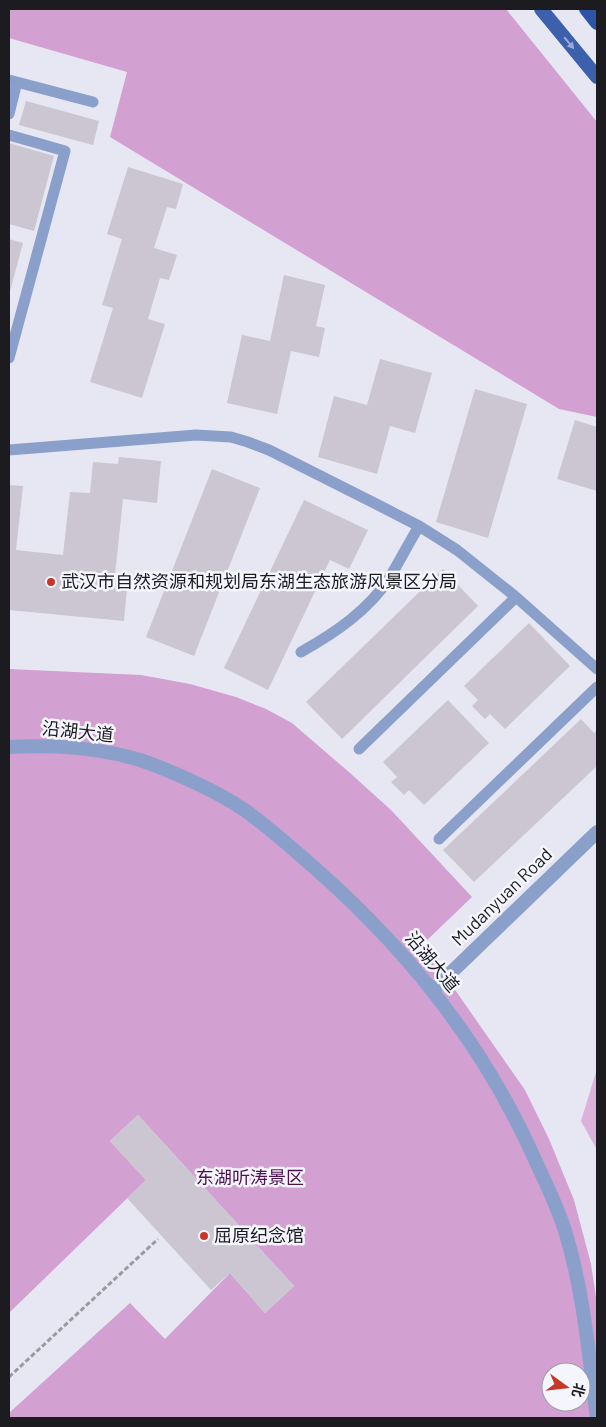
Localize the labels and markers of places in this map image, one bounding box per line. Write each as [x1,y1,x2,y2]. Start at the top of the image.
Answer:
place label: 武汉市自然资源和规划局东湖生态旅游风景区分局 [61,570,457,592]
marker: 武汉市自然资源和规划局东湖生态旅游风景区分局 [45,576,57,588]
place label: 屈原纪念馆 [214,1224,304,1246]
marker: 屈原纪念馆 [198,1230,210,1242]

